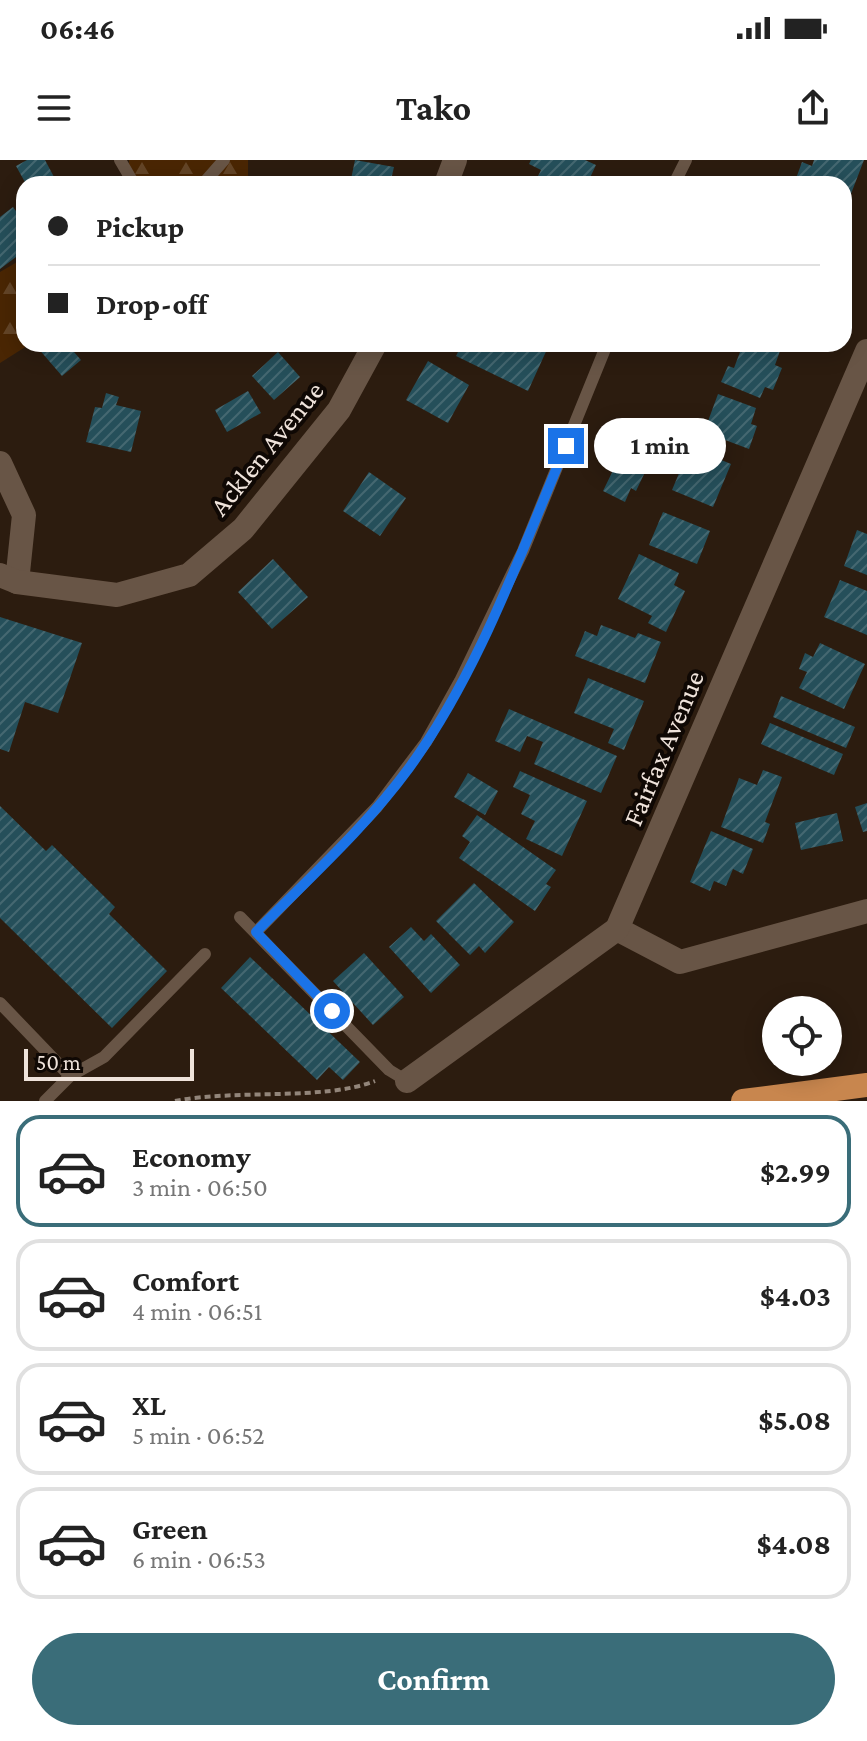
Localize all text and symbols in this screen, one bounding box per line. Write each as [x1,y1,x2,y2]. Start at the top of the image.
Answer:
text: 06:46 [40,12,116,45]
icon: menu [32,86,76,130]
icon: share [791,86,835,130]
text: Tako [396,88,471,128]
text: Pickup [96,210,184,243]
text: Drop-off [96,287,207,320]
street label: Acklen Avenue [203,375,330,521]
callout: 1 min [594,418,726,474]
route end [548,428,584,464]
text: 1 min [630,431,690,460]
street label: Fairfax Avenue [617,666,710,830]
route start [314,993,350,1029]
map controls [762,996,842,1076]
button: locate [762,996,842,1076]
scale bar [24,1045,194,1081]
text: 50 m [36,1050,81,1075]
icon: car [36,1135,108,1207]
text: Economy [132,1140,251,1173]
text: $2.99 [760,1155,831,1188]
text: 3 min · 06:50 [132,1173,268,1202]
icon: car [36,1259,108,1331]
text: Comfort [132,1264,239,1297]
text: $4.03 [760,1279,831,1312]
text: 4 min · 06:51 [132,1297,262,1326]
icon: car [36,1383,108,1455]
text: XL [132,1388,166,1421]
text: $5.08 [758,1403,831,1436]
text: 5 min · 06:52 [132,1421,265,1450]
icon: car [36,1507,108,1579]
text: Green [132,1512,208,1545]
text: $4.08 [757,1527,831,1560]
text: 6 min · 06:53 [132,1545,266,1574]
button: Confirm [32,1633,835,1725]

